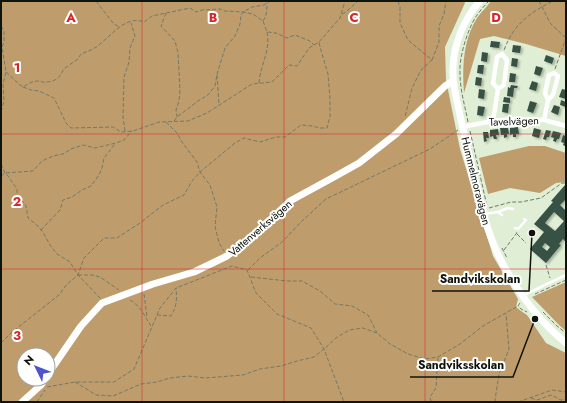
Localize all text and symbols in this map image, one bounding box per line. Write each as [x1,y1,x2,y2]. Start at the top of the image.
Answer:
text: A [65,8,76,27]
text: B [209,8,218,27]
text: C [349,8,359,27]
text: D [491,8,501,27]
text: 1 [14,58,20,77]
street label: Tavelvägen [489,112,539,130]
street label: Hummelmoravägen [457,135,495,227]
text: 2 [13,192,21,211]
street label: Vattenverksvägen [225,196,295,260]
callout: Sandvikskolan [432,267,529,291]
text: Sandvikskolan [440,270,520,288]
text: 3 [13,326,21,345]
north arrow [16,347,56,387]
text: N [20,352,38,369]
callout: Sandviksskolan [410,353,513,377]
text: Sandviksskolan [418,356,504,374]

